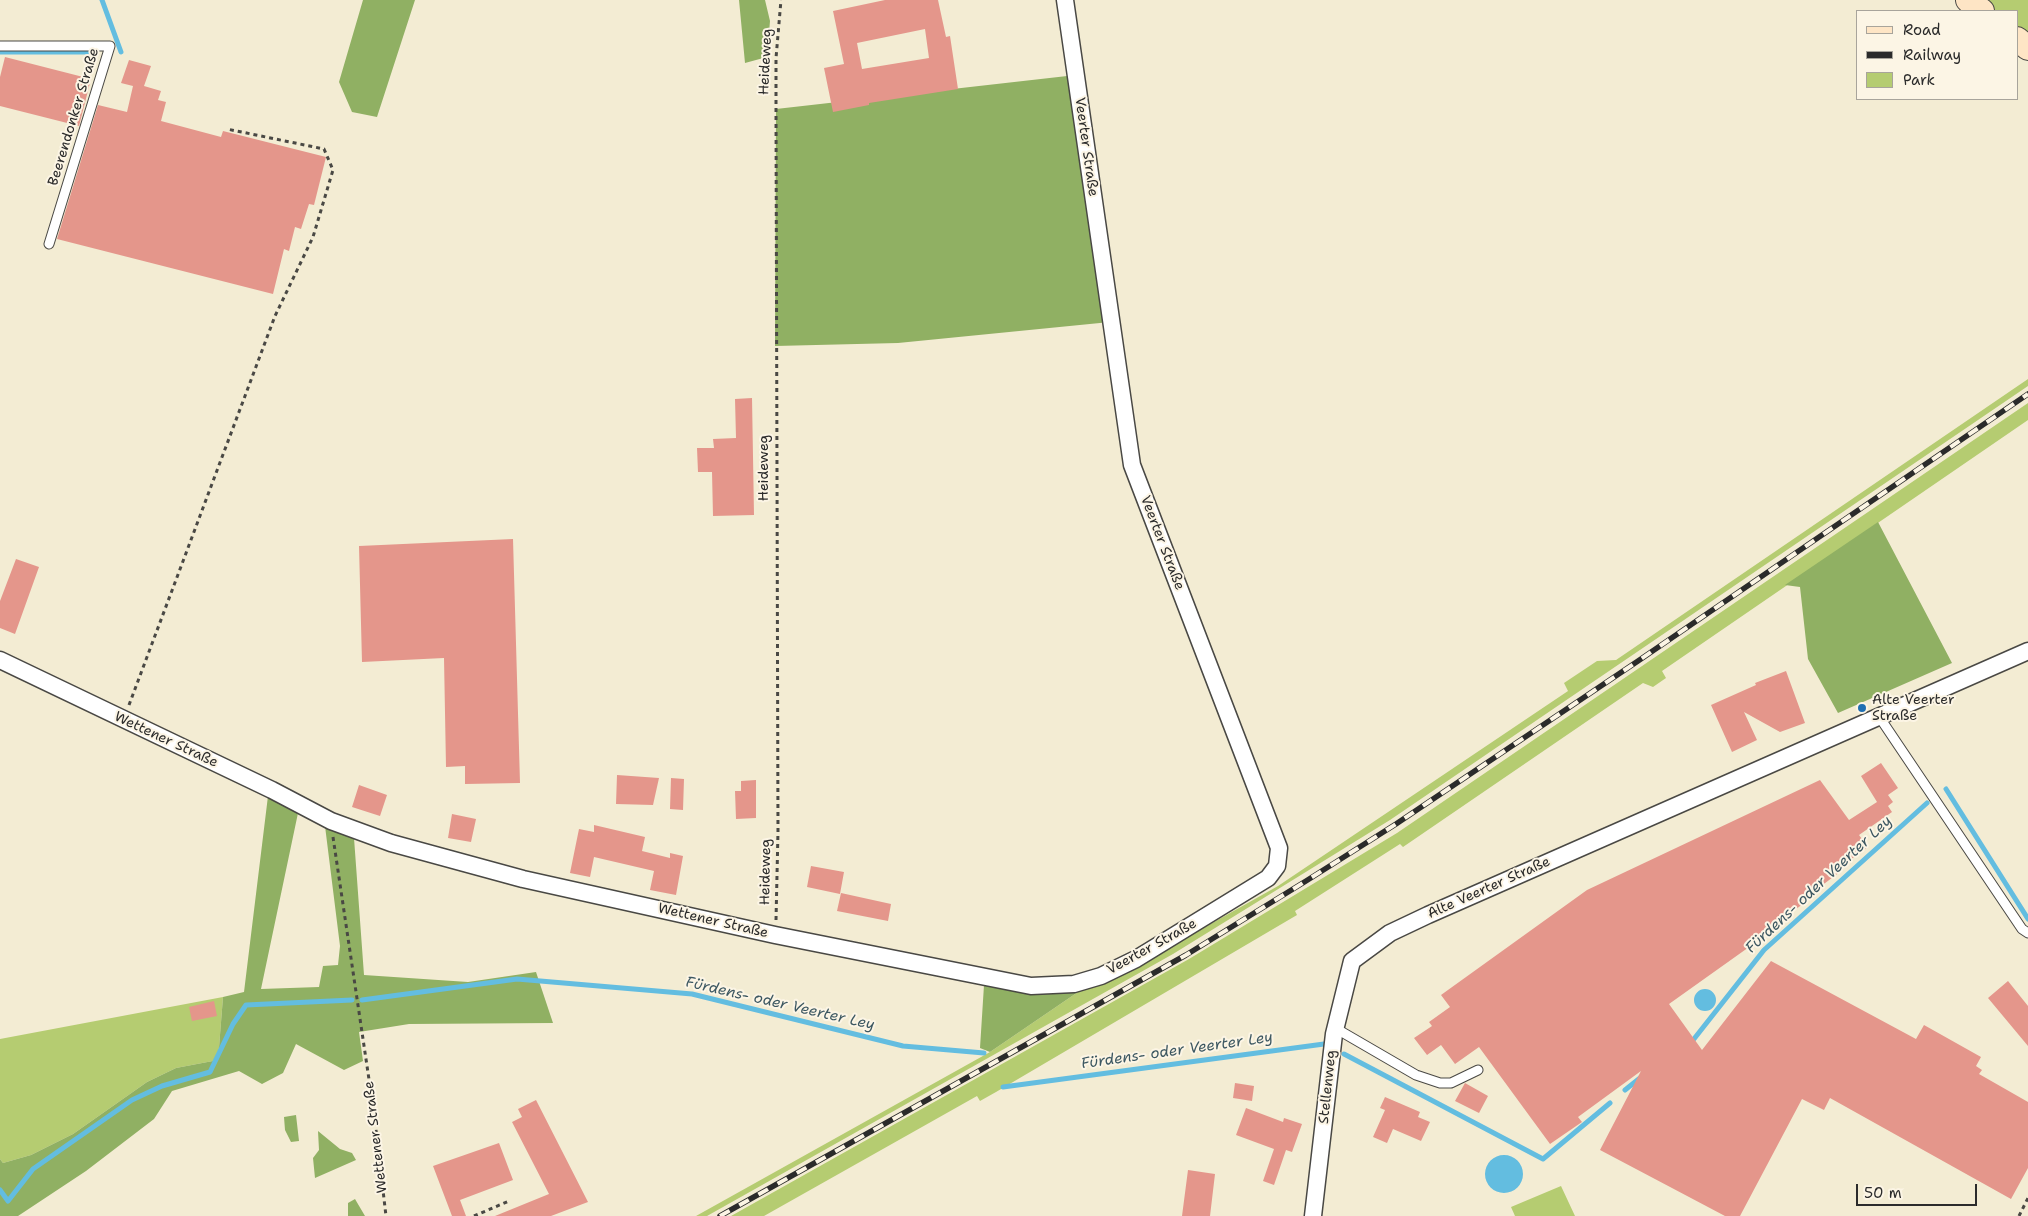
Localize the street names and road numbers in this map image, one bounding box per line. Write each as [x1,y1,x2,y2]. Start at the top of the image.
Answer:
street label: Heideweg [756,28,776,96]
street label: Beerendonker Straße [45,46,103,188]
street label: Veerter Straße [1071,96,1101,198]
street label: Heideweg [756,435,772,501]
street label: Veerter Straße [1136,493,1188,593]
street label: Wettener Straße [111,709,221,771]
street label: Heideweg [757,839,775,905]
street label: Alte Veerter Straße [1425,853,1553,923]
street label: Wettener Straße [656,900,770,942]
street label: Veerter Straße [1104,915,1200,979]
street label: Stellenweg [1316,1049,1340,1125]
street label: Wettener Straße [361,1080,391,1194]

